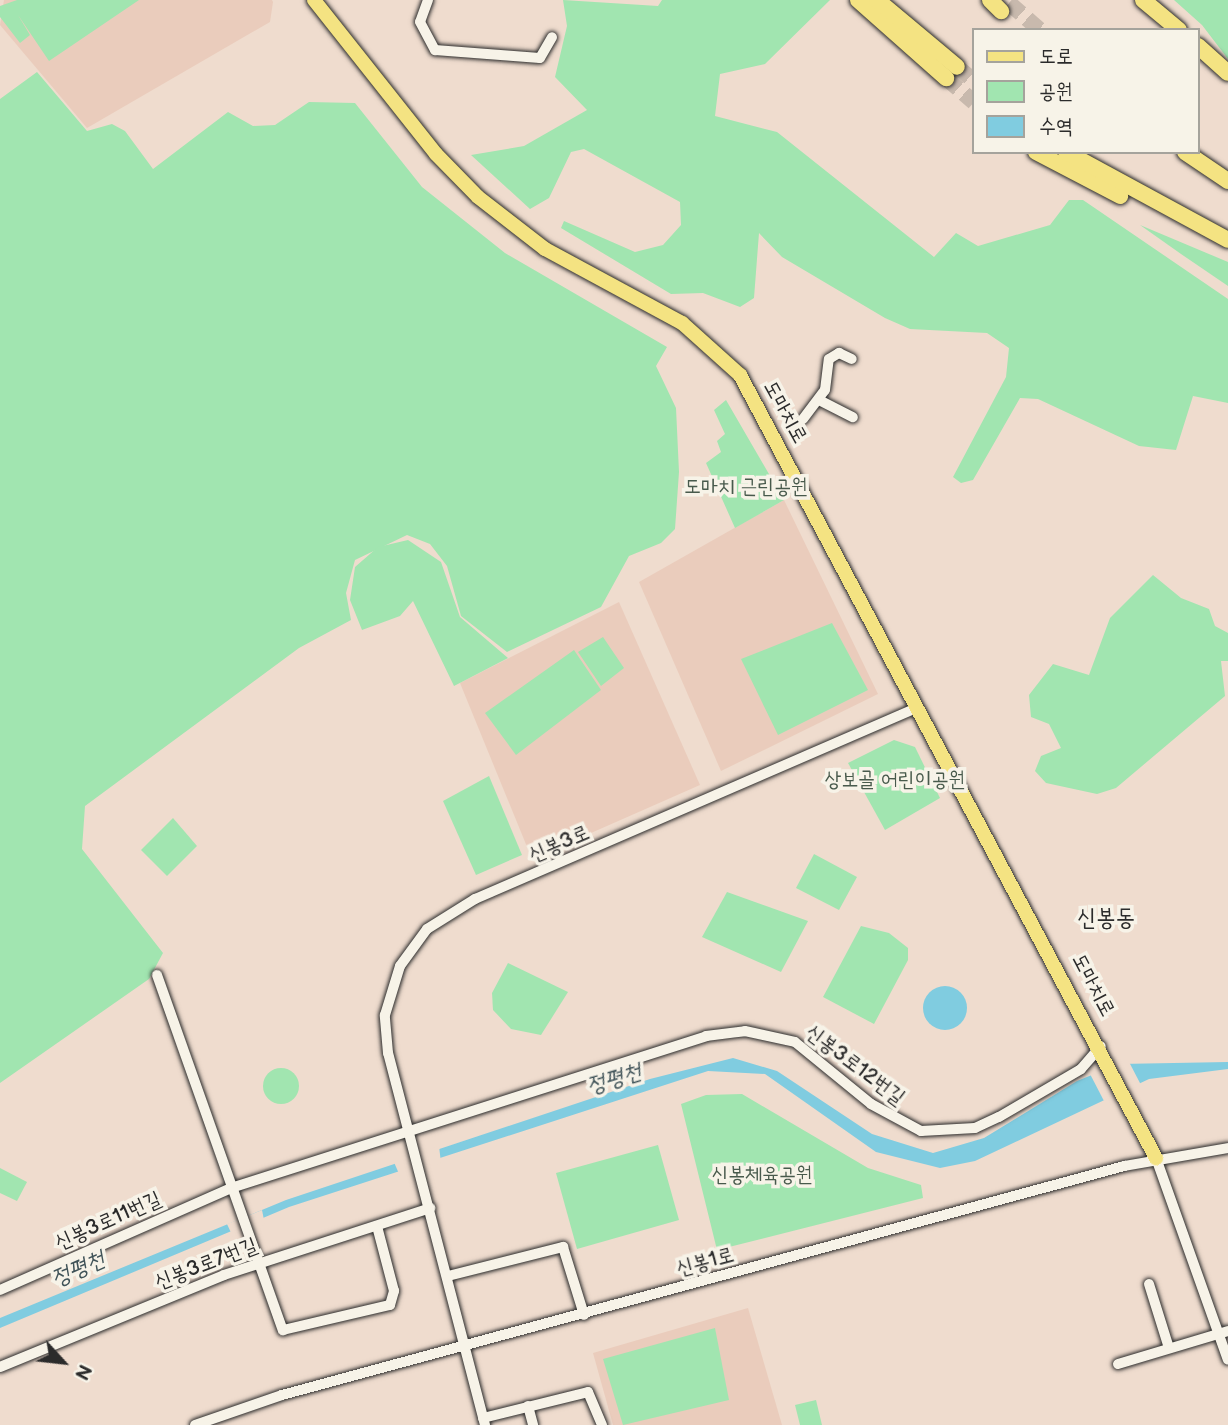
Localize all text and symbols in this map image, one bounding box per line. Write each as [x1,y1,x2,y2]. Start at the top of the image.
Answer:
legend [972,28,1200,154]
text: 도로 [1039,44,1073,69]
text: 공원 [1039,79,1073,104]
text: 수역 [1039,114,1073,139]
street label: 도마치로 [758,376,812,448]
park label: 도마치 근린공원 [684,474,808,500]
park label: 상보골 어린이공원 [825,767,965,793]
street label: 신봉3로 [525,820,593,868]
district label: 신봉동 [1077,904,1135,932]
street label: 도마치로 [1066,949,1120,1021]
street label: 신봉3로12번길 [800,1019,910,1111]
water label: 정평천 [583,1058,645,1100]
park label: 신봉체육공원 [711,1162,813,1188]
street label: 신봉3로11번길 [51,1186,165,1256]
street label: 신봉3로7번길 [151,1233,261,1295]
street label: 신봉1로 [673,1242,737,1282]
water label: 정평천 [47,1245,109,1293]
north arrow [28,1327,98,1397]
text: N [69,1360,96,1383]

